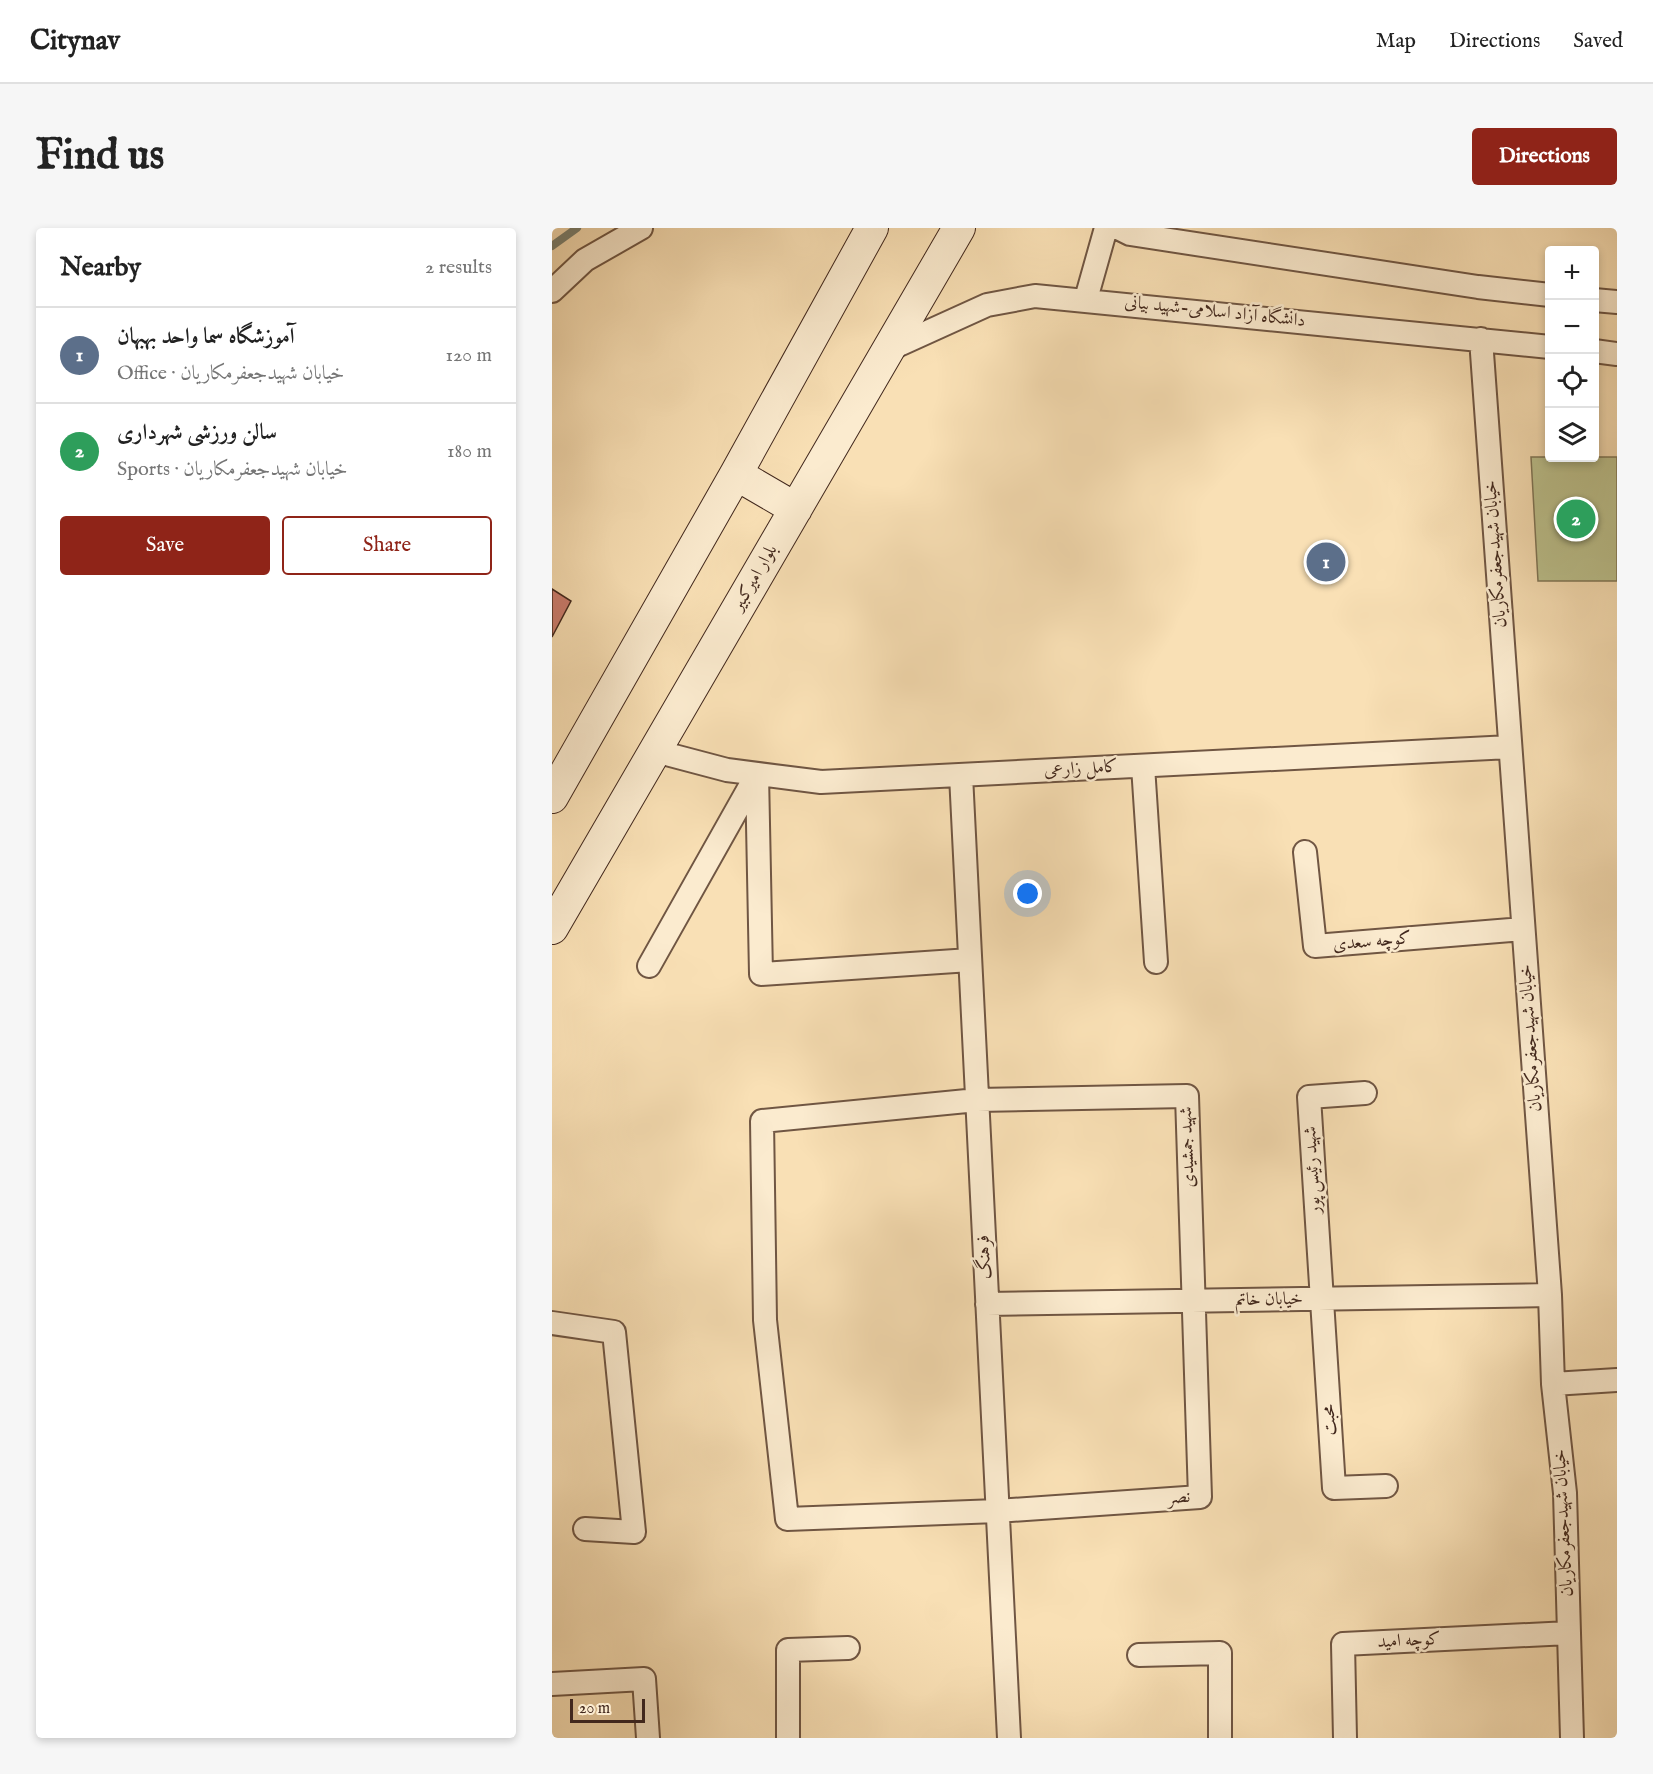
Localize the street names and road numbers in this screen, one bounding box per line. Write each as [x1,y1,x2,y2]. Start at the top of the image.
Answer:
street label: دانشگاه آزاد اسلامی-شهید بیانی [1123,289,1307,333]
street label: خیابان شهیدجعفرمکاریان [1479,479,1513,629]
street label: بلوار امیرکبیر [726,541,783,617]
street label: کامل زارعی [1043,756,1119,782]
street label: کوچه سعدی [1332,927,1412,957]
street label: خیابان شهیدجعفرمکاریان [1514,963,1548,1113]
street label: شهید جمشیدی [1175,1106,1201,1188]
street label: شهید رئیس پور [1299,1126,1327,1216]
street label: فرهنگ [970,1234,998,1280]
street label: خیابان خاتم [1235,1288,1303,1315]
street label: محبت [1317,1404,1343,1436]
street label: خیابان شهیدجعفرمکاریان [1549,1449,1579,1597]
street label: نصر [1165,1486,1191,1510]
street label: کوچه امید [1377,1628,1441,1654]

